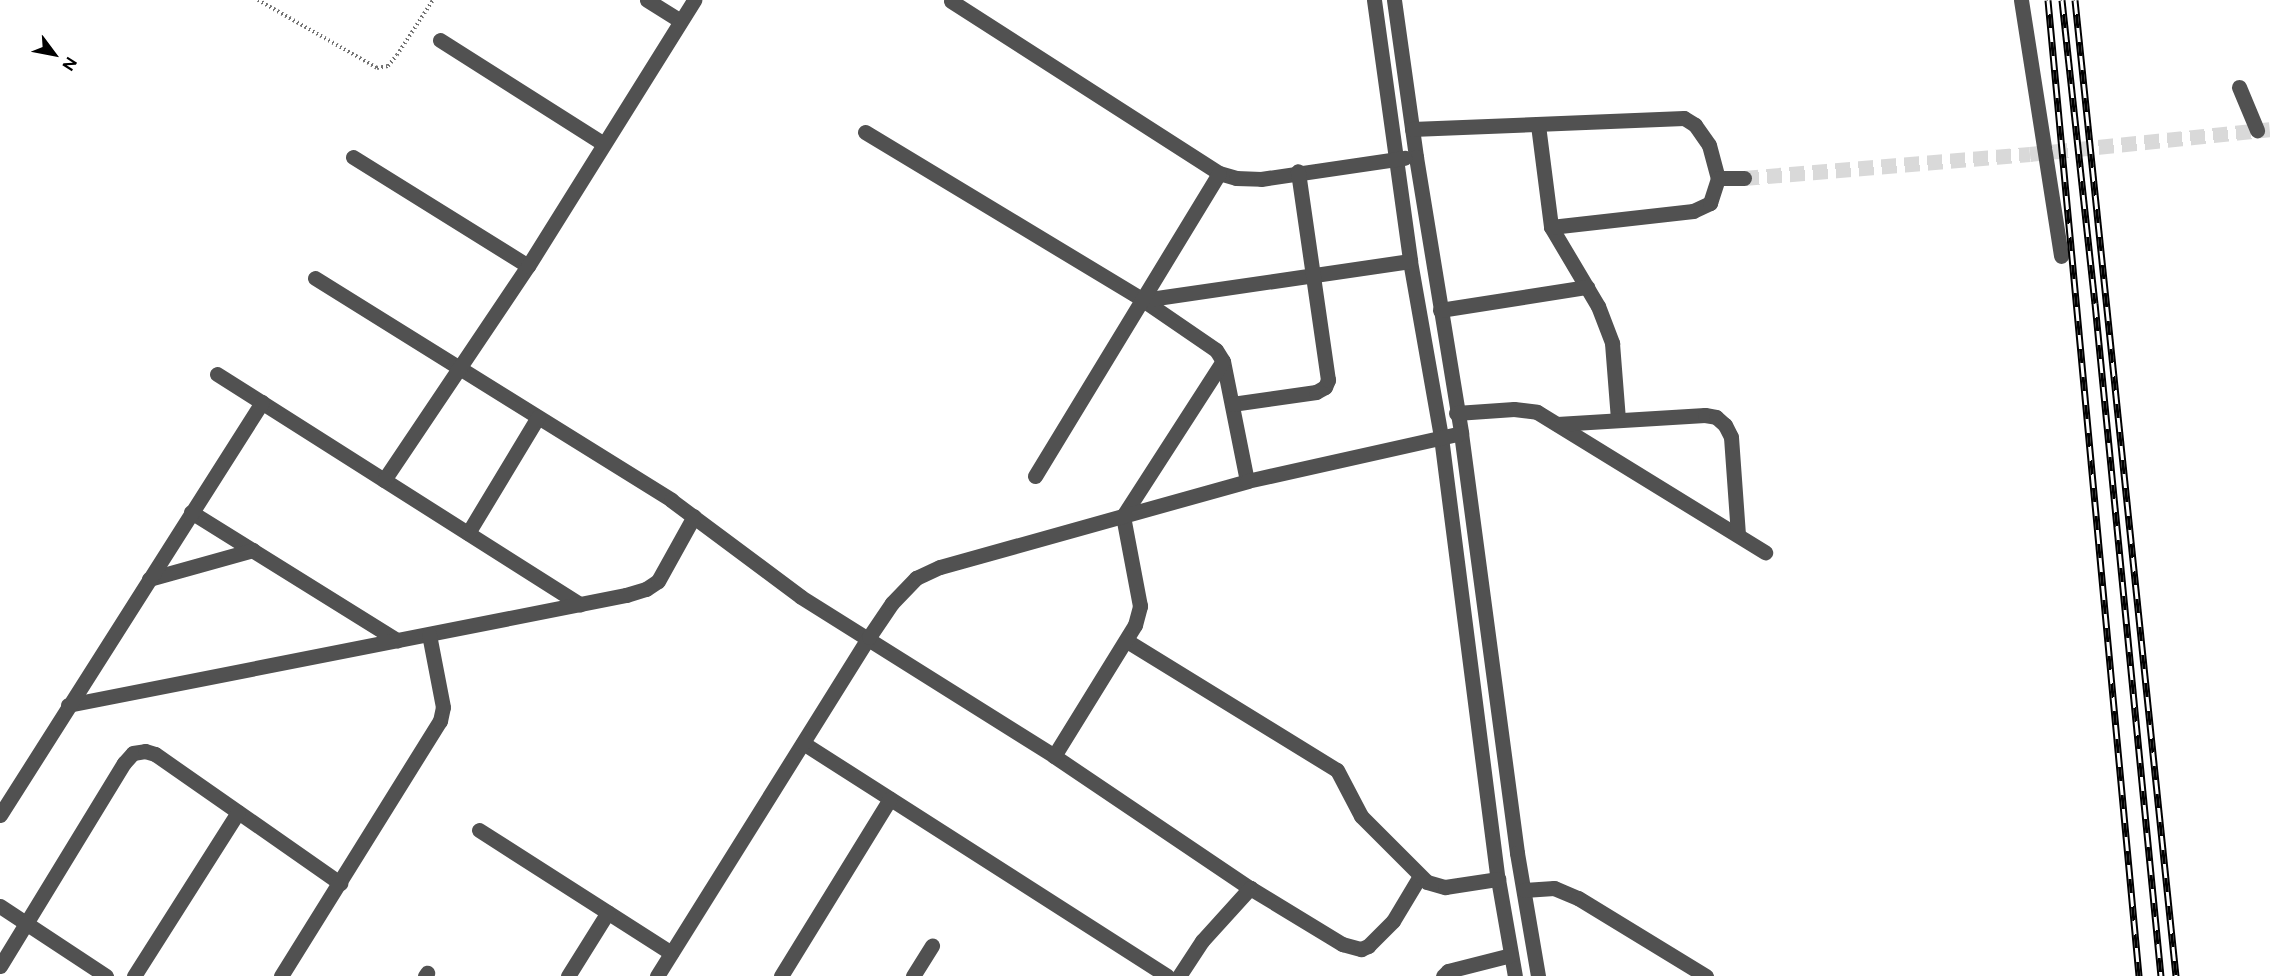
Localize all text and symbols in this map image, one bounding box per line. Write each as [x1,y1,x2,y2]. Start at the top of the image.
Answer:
north arrow [24,24,84,84]
text: N [58,54,81,74]

